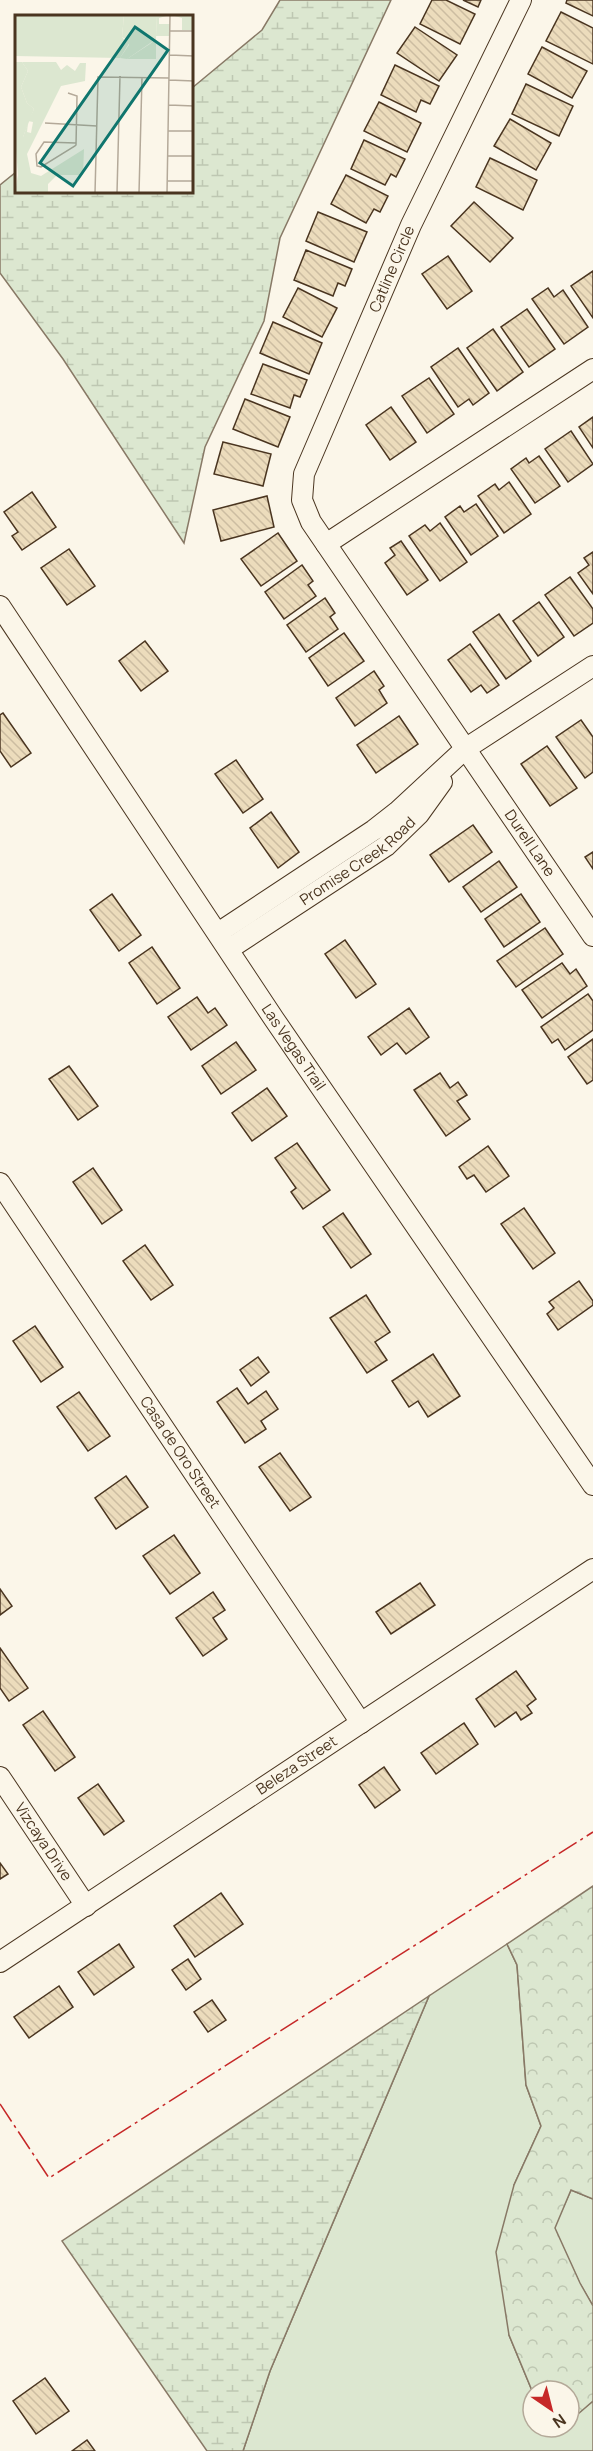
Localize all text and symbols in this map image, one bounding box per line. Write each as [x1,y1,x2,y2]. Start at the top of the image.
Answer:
inset map [15,15,194,194]
street label: Catline Circle [364,222,419,316]
street label: Durell Lane [500,805,561,881]
street label: Promise Creek Road [295,812,420,910]
street label: Las Vegas Trail [257,1000,331,1095]
street label: Casa de Oro Street [135,1392,226,1512]
street label: Beleza Street [252,1730,341,1799]
street label: Vizcaya Drive [10,1798,77,1885]
north arrow [521,2379,581,2439]
text: N [549,2409,571,2434]

